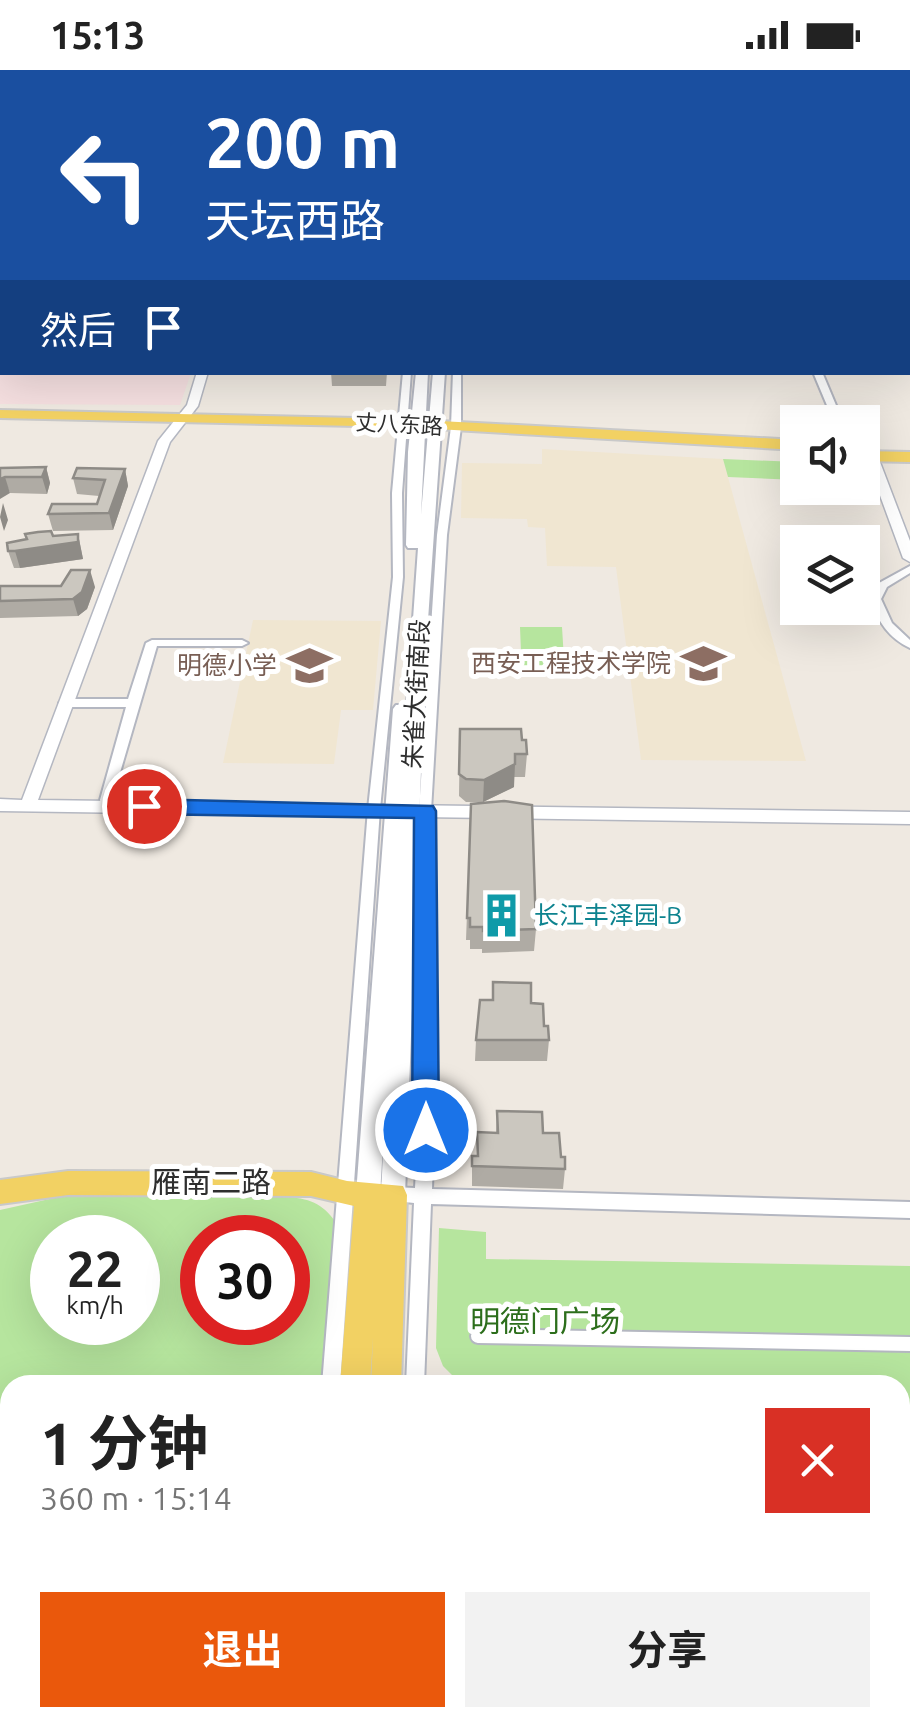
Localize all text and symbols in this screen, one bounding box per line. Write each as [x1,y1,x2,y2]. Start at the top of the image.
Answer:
text: 15:13 [50,14,145,56]
text: 200 m [205,103,400,181]
icon: left [40,110,170,240]
text: 天坛西路 [205,195,385,246]
icon: arrive [136,300,191,355]
text: 然后 [40,309,116,351]
map controls [780,405,880,625]
button: sound [780,405,880,505]
street label: 丈八东路 [354,409,444,438]
button: layers [780,525,880,625]
street label: 朱雀大街南段 [398,618,434,770]
school or university icon: 西安工程技术学院 [680,639,728,687]
school or university icon: 明德小学 [286,641,334,689]
place label: 西安工程技术学院 [471,649,671,677]
place label: 明德小学 [177,651,277,679]
pin [102,764,187,849]
icon: arrive [117,779,172,834]
building icon: 长江丰泽园-B [477,891,525,939]
place label: 长江丰泽园-B [534,901,682,929]
position arrow [374,1078,478,1182]
street label: 雁南二路 [151,1165,271,1199]
speed limit sign: 30 [180,1215,310,1345]
text: 22 [67,1240,123,1296]
text: km/h [66,1291,124,1319]
park label: 明德门广场 [470,1304,620,1338]
button: close [765,1408,870,1513]
text: 1 分钟 [40,1409,208,1476]
text: 360 m · 15:14 [40,1480,232,1516]
button: 退出 [40,1592,445,1707]
button: 分享 [465,1592,870,1707]

